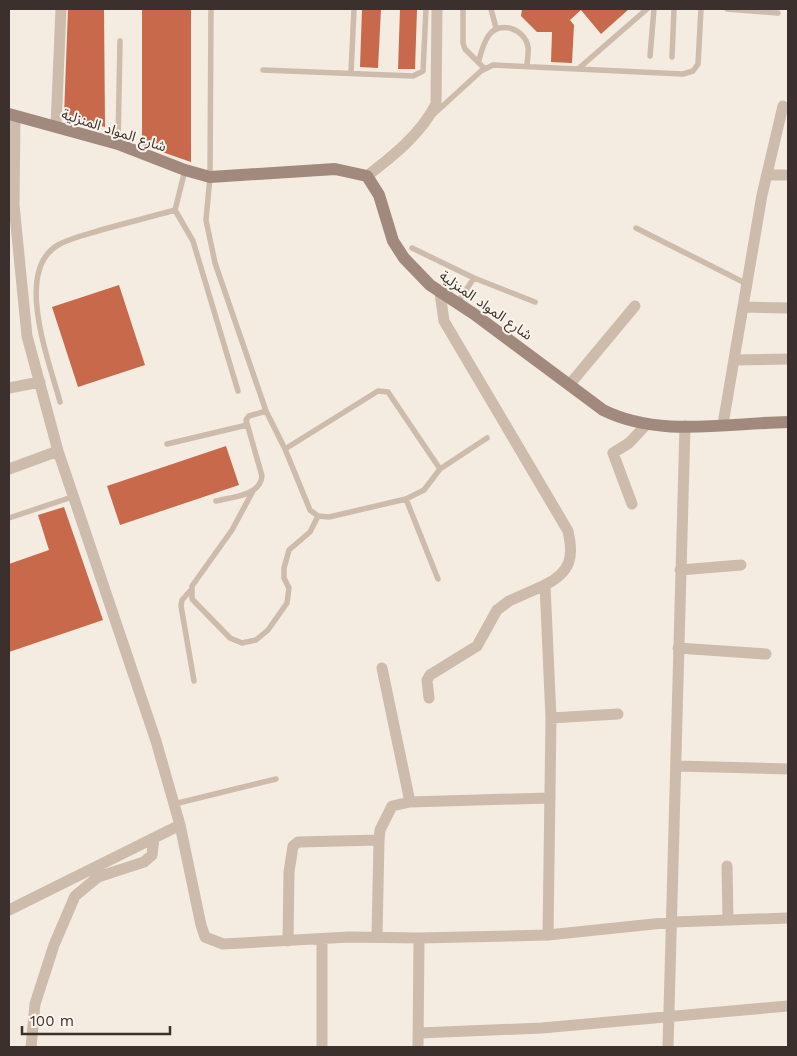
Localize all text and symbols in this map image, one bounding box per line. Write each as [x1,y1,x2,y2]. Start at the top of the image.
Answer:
street label: شارع المواد المنزلية [59,106,168,157]
street label: شارع المواد المنزلية [435,267,535,345]
scale bar [22,1004,170,1036]
text: 100 m [30,1012,74,1030]

